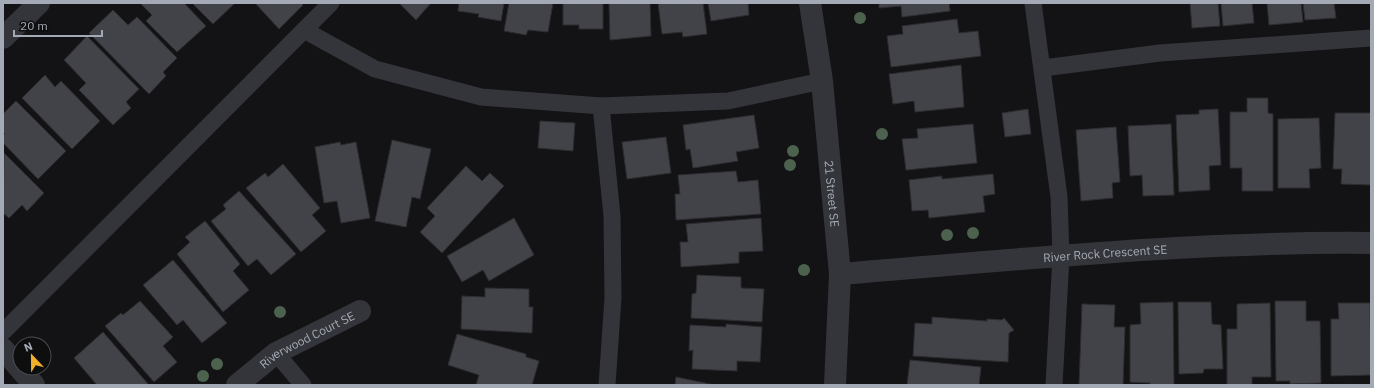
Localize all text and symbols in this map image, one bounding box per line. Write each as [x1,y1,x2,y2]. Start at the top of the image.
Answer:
scale bar [14,12,102,38]
text: 20 m [20,18,48,33]
street label: 21 Street SE [822,160,843,228]
street label: River Rock Crescent SE [1042,241,1168,265]
street label: Riverwood Court SE [256,307,357,371]
north arrow [12,336,52,376]
text: N [22,339,35,355]

